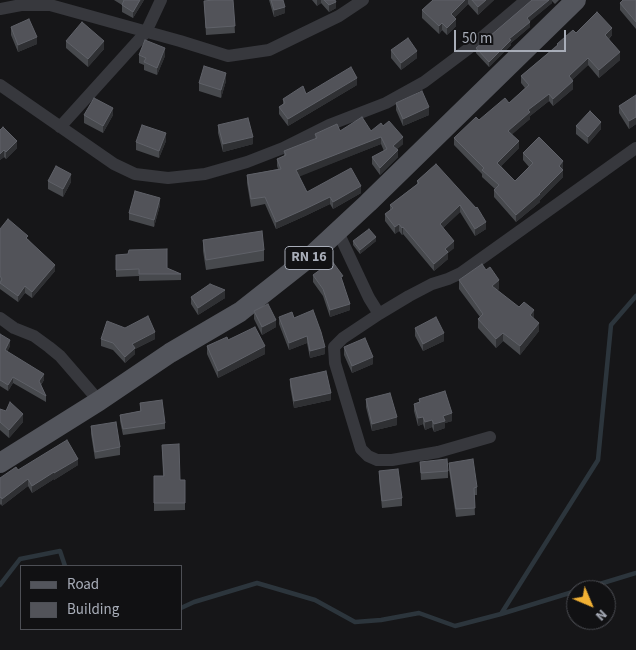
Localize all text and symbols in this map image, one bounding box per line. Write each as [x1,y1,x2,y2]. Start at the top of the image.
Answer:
scale bar [456,20,568,52]
text: 50 m [462,28,492,49]
road number: RN 16 [285,247,333,270]
legend [20,565,182,630]
text: Road [67,574,99,595]
north arrow [566,580,616,630]
text: Building [67,599,119,620]
text: N [591,605,611,625]

